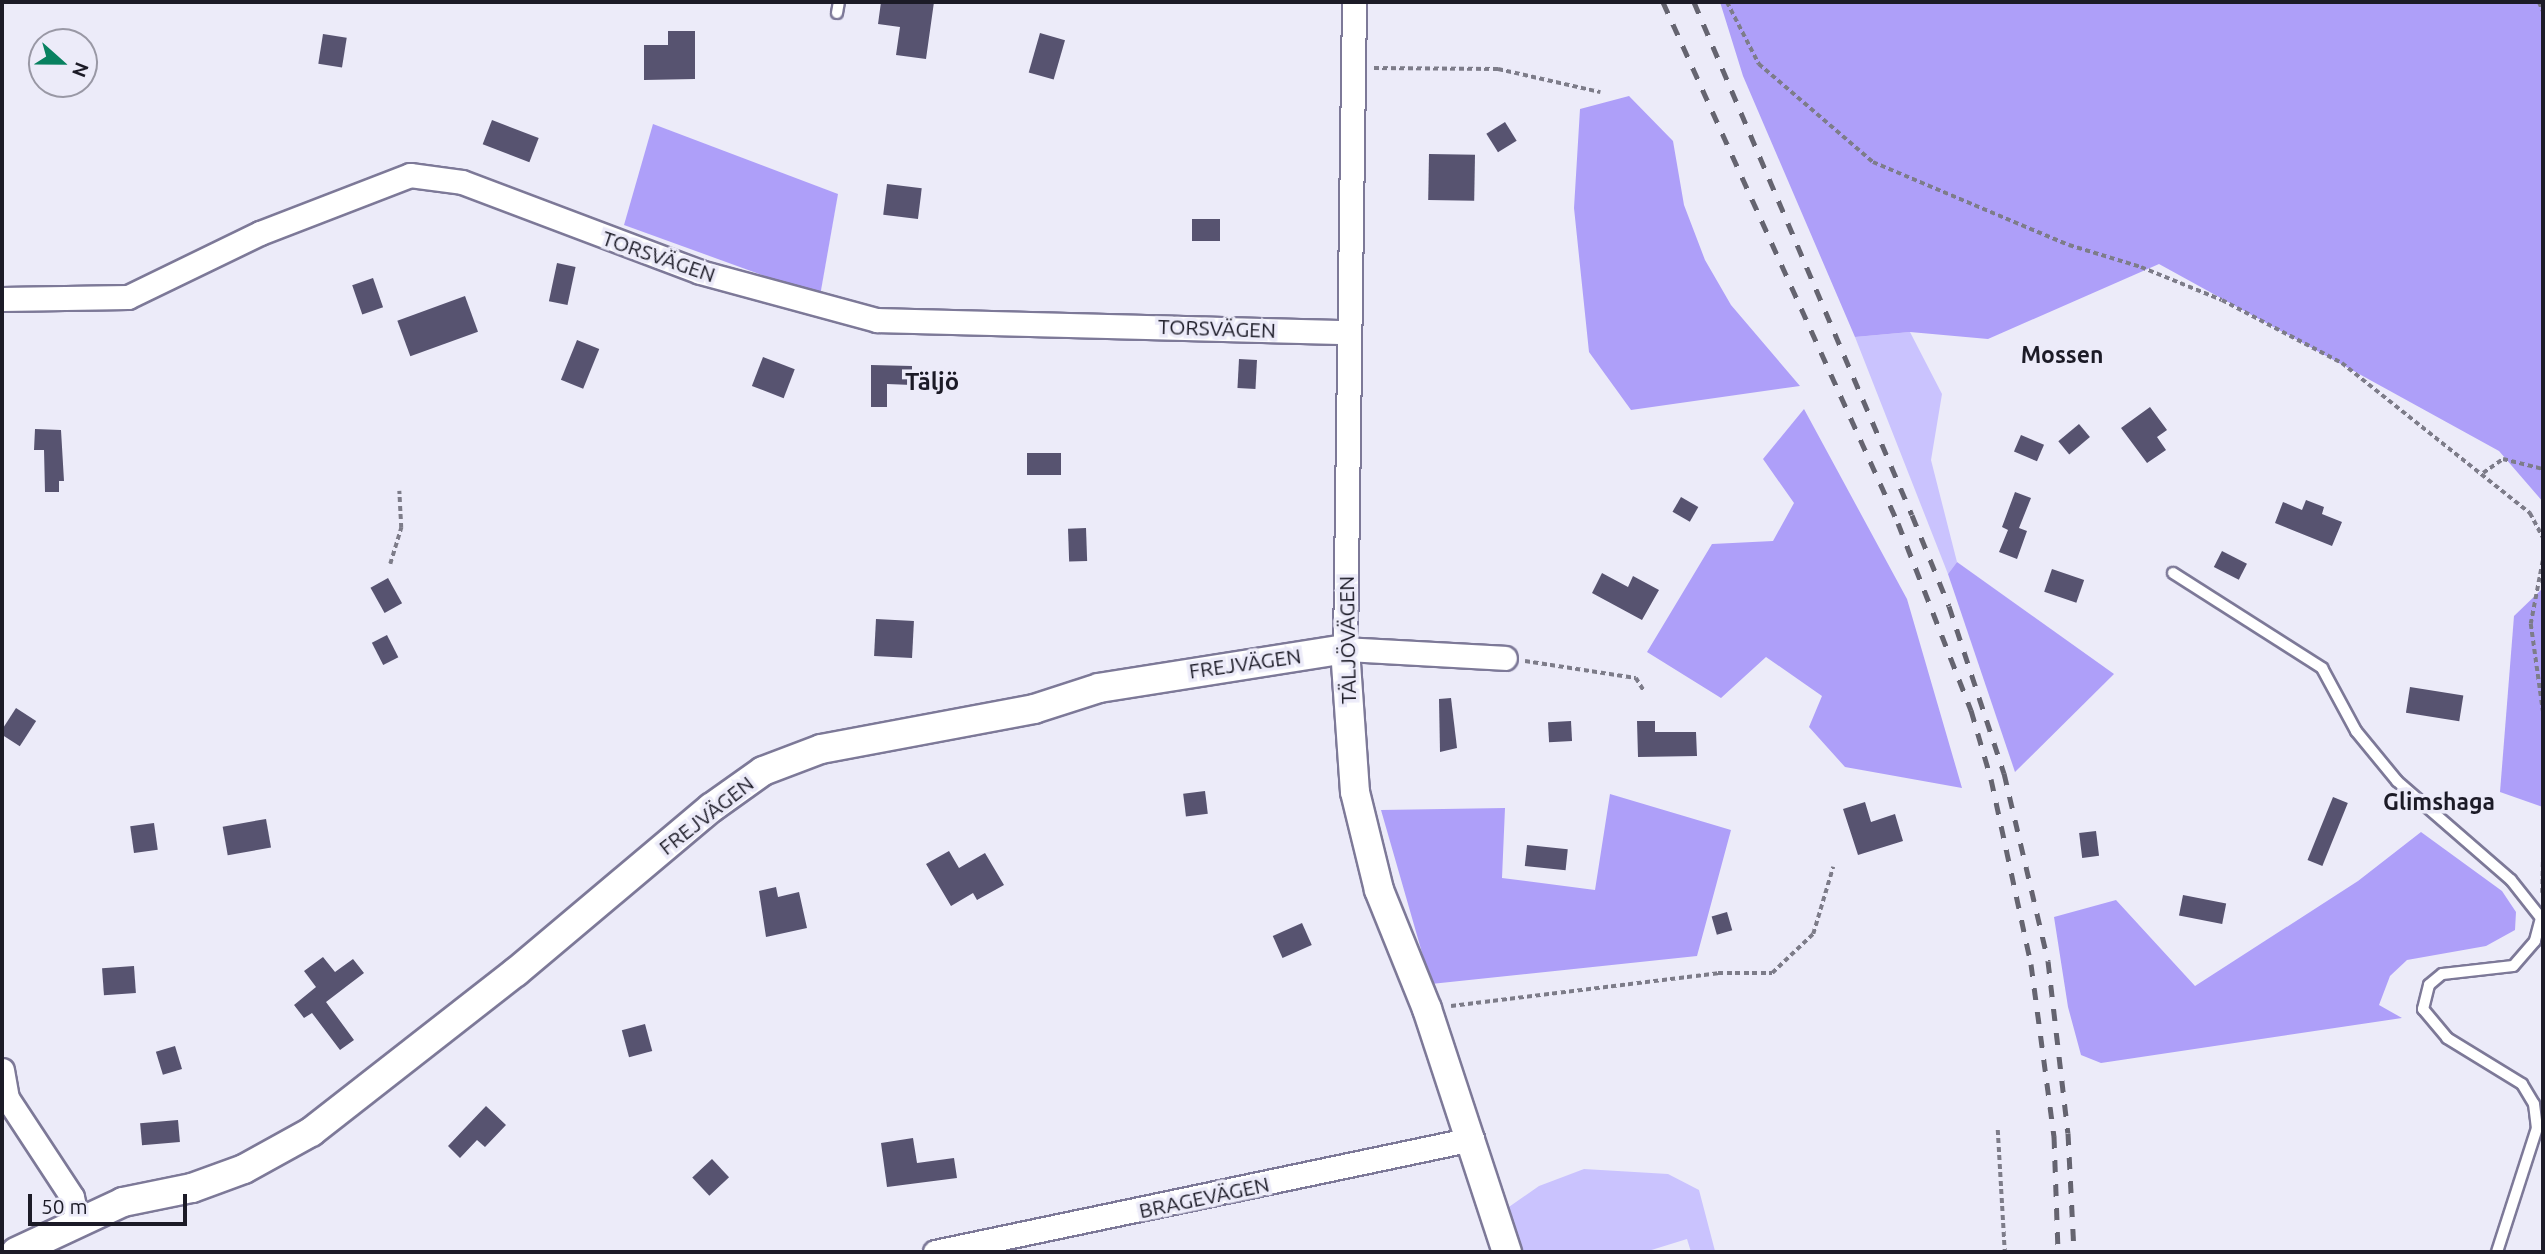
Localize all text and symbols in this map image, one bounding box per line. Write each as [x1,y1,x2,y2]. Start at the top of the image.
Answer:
north arrow [28,28,98,98]
text: N [68,59,94,80]
street label: TORSVÄGEN [599,225,719,287]
street label: TORSVÄGEN [1158,313,1276,343]
district label: Mossen [2021,341,2103,369]
district label: Täljö [905,368,959,396]
street label: TÄLJÖVÄGEN [1333,576,1361,704]
street label: FREJVÄGEN [1187,643,1303,683]
street label: FREJVÄGEN [654,770,758,860]
district label: Glimshaga [2383,788,2495,816]
street label: BRAGEVÄGEN [1137,1171,1271,1223]
scale bar [32,1180,191,1224]
text: 50 m [41,1194,88,1218]

